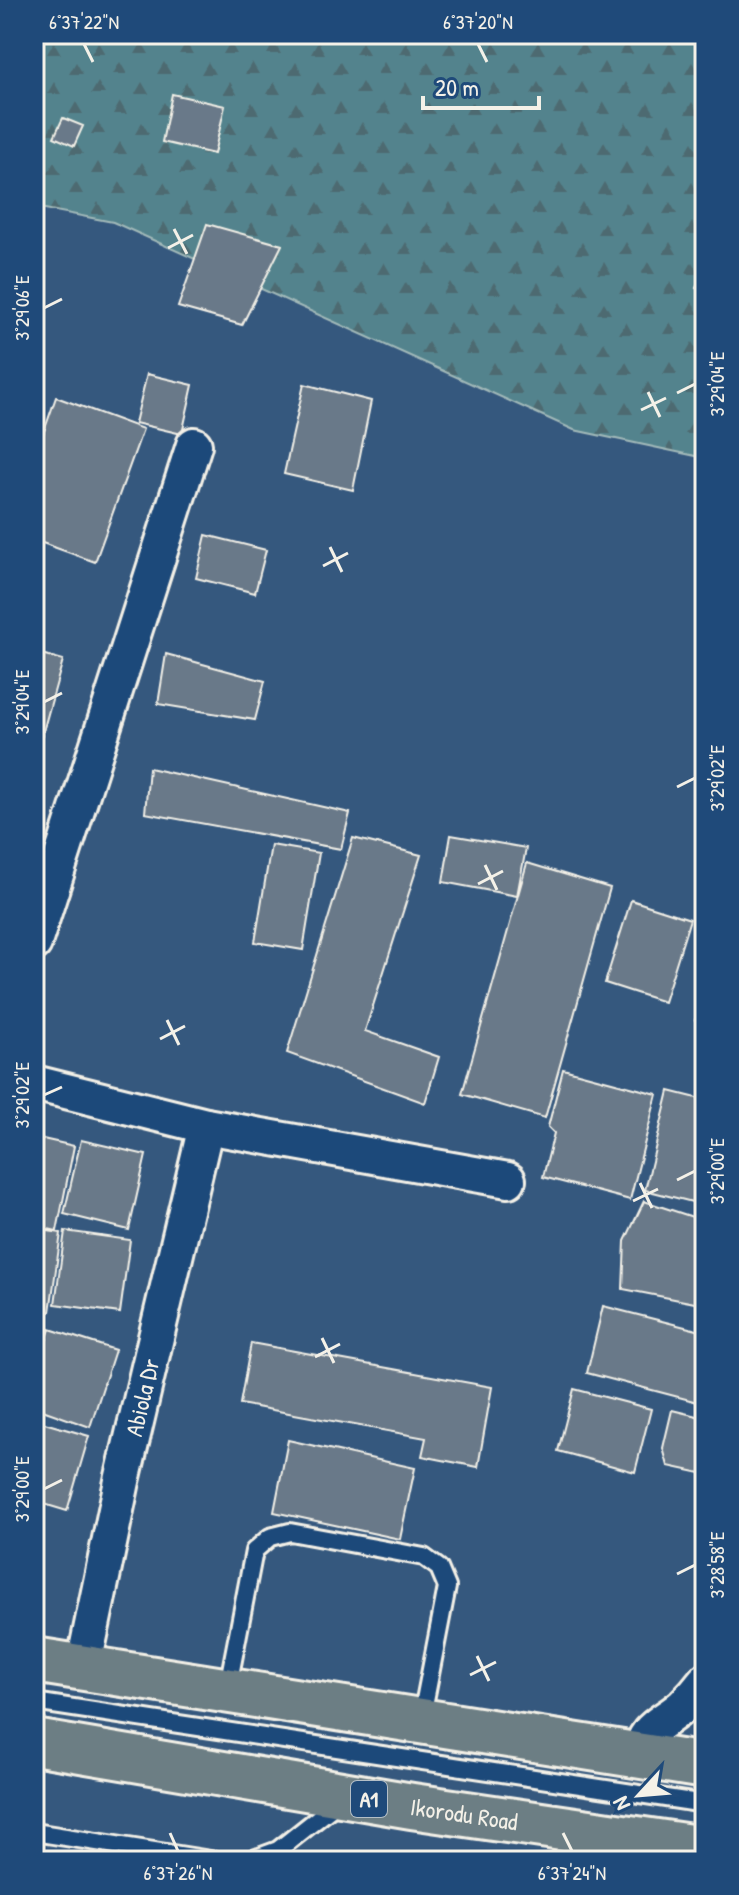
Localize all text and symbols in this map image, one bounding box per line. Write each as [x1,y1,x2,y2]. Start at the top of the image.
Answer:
text: 6°37'22"N [49,8,119,35]
text: 6°37'20"N [443,8,513,35]
scale bar [423,60,539,110]
text: 20 m [435,71,479,103]
text: 3°29'06"E [8,275,35,341]
text: 3°29'04"E [703,351,730,416]
text: 3°29'04"E [8,669,35,734]
text: 3°29'02"E [703,744,730,811]
text: 3°29'02"E [8,1061,35,1128]
text: 3°29'00"E [703,1138,730,1204]
street label: Abiola Dr [117,1355,166,1439]
text: 3°29'00"E [8,1456,35,1522]
text: 3°28'58"E [703,1531,730,1598]
north arrow [599,1755,679,1835]
road number: A1 [351,1781,387,1817]
street label: Ikorodu Road [408,1790,520,1837]
text: N [605,1792,637,1816]
text: 6°37'26"N [144,1859,212,1886]
text: 6°37'24"N [538,1859,606,1886]

